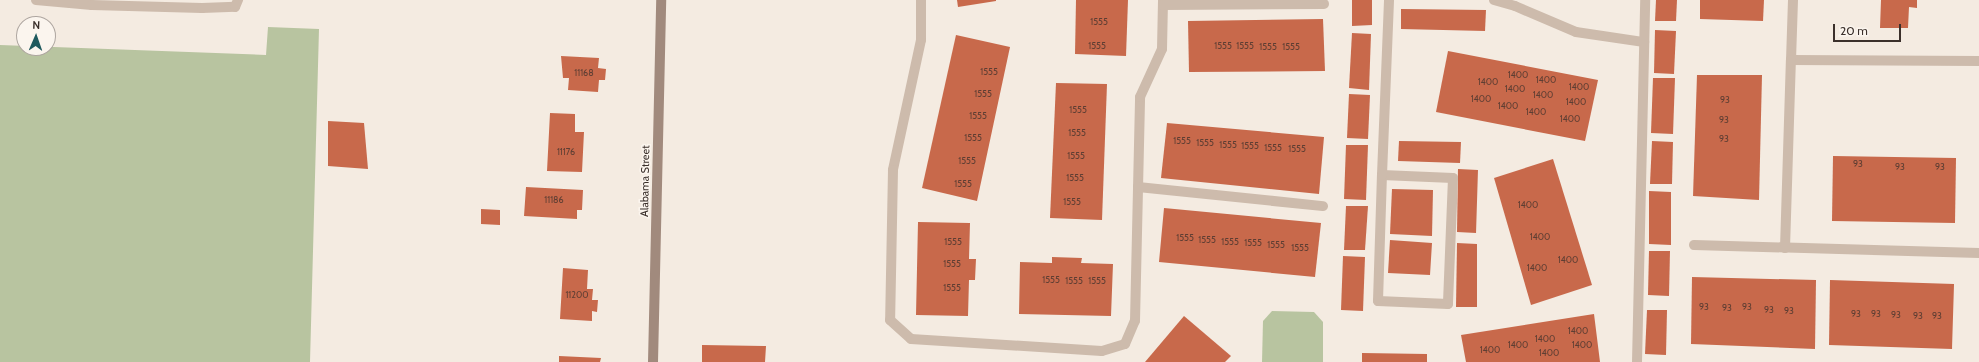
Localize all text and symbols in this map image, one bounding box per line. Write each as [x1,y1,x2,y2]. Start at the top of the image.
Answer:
north arrow [16,16,56,56]
scale bar [1835,16,1903,42]
house number: 1555 [1090,17,1108,27]
text: N [32,18,41,32]
text: 20 m [1840,23,1868,38]
house number: 1555 [1088,41,1106,51]
house number: 1555 [1214,41,1232,51]
house number: 1555 [1236,41,1254,51]
house number: 1555 [1259,42,1277,52]
house number: 1555 [1282,42,1300,52]
house number: 1555 [980,67,998,77]
house number: 11168 [574,68,594,78]
house number: 1400 [1508,70,1528,80]
house number: 1400 [1536,75,1556,85]
house number: 1400 [1478,77,1498,87]
house number: 1400 [1569,82,1589,92]
house number: 1400 [1505,84,1525,94]
house number: 1555 [974,89,992,99]
house number: 1400 [1533,90,1553,100]
house number: 1400 [1471,94,1491,104]
house number: 93 [1720,95,1730,105]
house number: 1400 [1566,97,1586,107]
house number: 1400 [1498,101,1518,111]
house number: 1555 [1069,105,1087,115]
house number: 1400 [1526,107,1546,117]
house number: 1555 [969,111,987,121]
house number: 1400 [1560,114,1580,124]
house number: 93 [1719,115,1729,125]
house number: 1555 [1068,128,1086,138]
house number: 1555 [964,133,982,143]
house number: 93 [1719,134,1729,144]
house number: 1555 [1173,136,1191,146]
house number: 1555 [1196,138,1214,148]
house number: 1555 [1219,140,1237,150]
house number: 1555 [1241,141,1259,151]
house number: 1555 [1264,143,1282,153]
house number: 1555 [1288,144,1306,154]
street label: Alabama Street [638,145,652,217]
house number: 11176 [557,147,575,157]
house number: 1555 [1067,151,1085,161]
house number: 1555 [958,156,976,166]
house number: 93 [1853,159,1863,169]
house number: 93 [1895,162,1905,172]
house number: 93 [1935,162,1945,172]
house number: 1555 [1066,173,1084,183]
house number: 1555 [954,179,972,189]
house number: 11186 [544,195,564,205]
house number: 1555 [1063,197,1081,207]
house number: 1400 [1518,200,1538,210]
house number: 1400 [1530,232,1550,242]
house number: 1555 [1176,233,1194,243]
house number: 1555 [1198,235,1216,245]
house number: 1555 [944,237,962,247]
house number: 1555 [1221,237,1239,247]
house number: 1555 [1244,238,1262,248]
house number: 1555 [1267,240,1285,250]
house number: 1555 [1291,243,1309,253]
house number: 1400 [1558,255,1578,265]
house number: 1555 [943,259,961,269]
house number: 1400 [1527,263,1547,273]
house number: 1555 [1042,275,1060,285]
house number: 1555 [1065,276,1083,286]
house number: 1555 [1088,276,1106,286]
house number: 1555 [943,283,961,293]
house number: 11200 [565,290,589,300]
house number: 93 [1699,302,1709,312]
house number: 93 [1742,302,1752,312]
house number: 93 [1722,303,1732,313]
house number: 93 [1764,305,1774,315]
house number: 93 [1784,306,1794,316]
house number: 93 [1851,309,1861,319]
house number: 93 [1871,309,1881,319]
house number: 93 [1891,310,1901,320]
house number: 93 [1913,311,1923,321]
house number: 93 [1932,311,1942,321]
house number: 1400 [1568,326,1588,336]
house number: 1400 [1535,334,1555,344]
house number: 1400 [1508,340,1528,350]
house number: 1400 [1572,340,1592,350]
house number: 1400 [1480,345,1500,355]
house number: 1400 [1539,348,1559,358]

